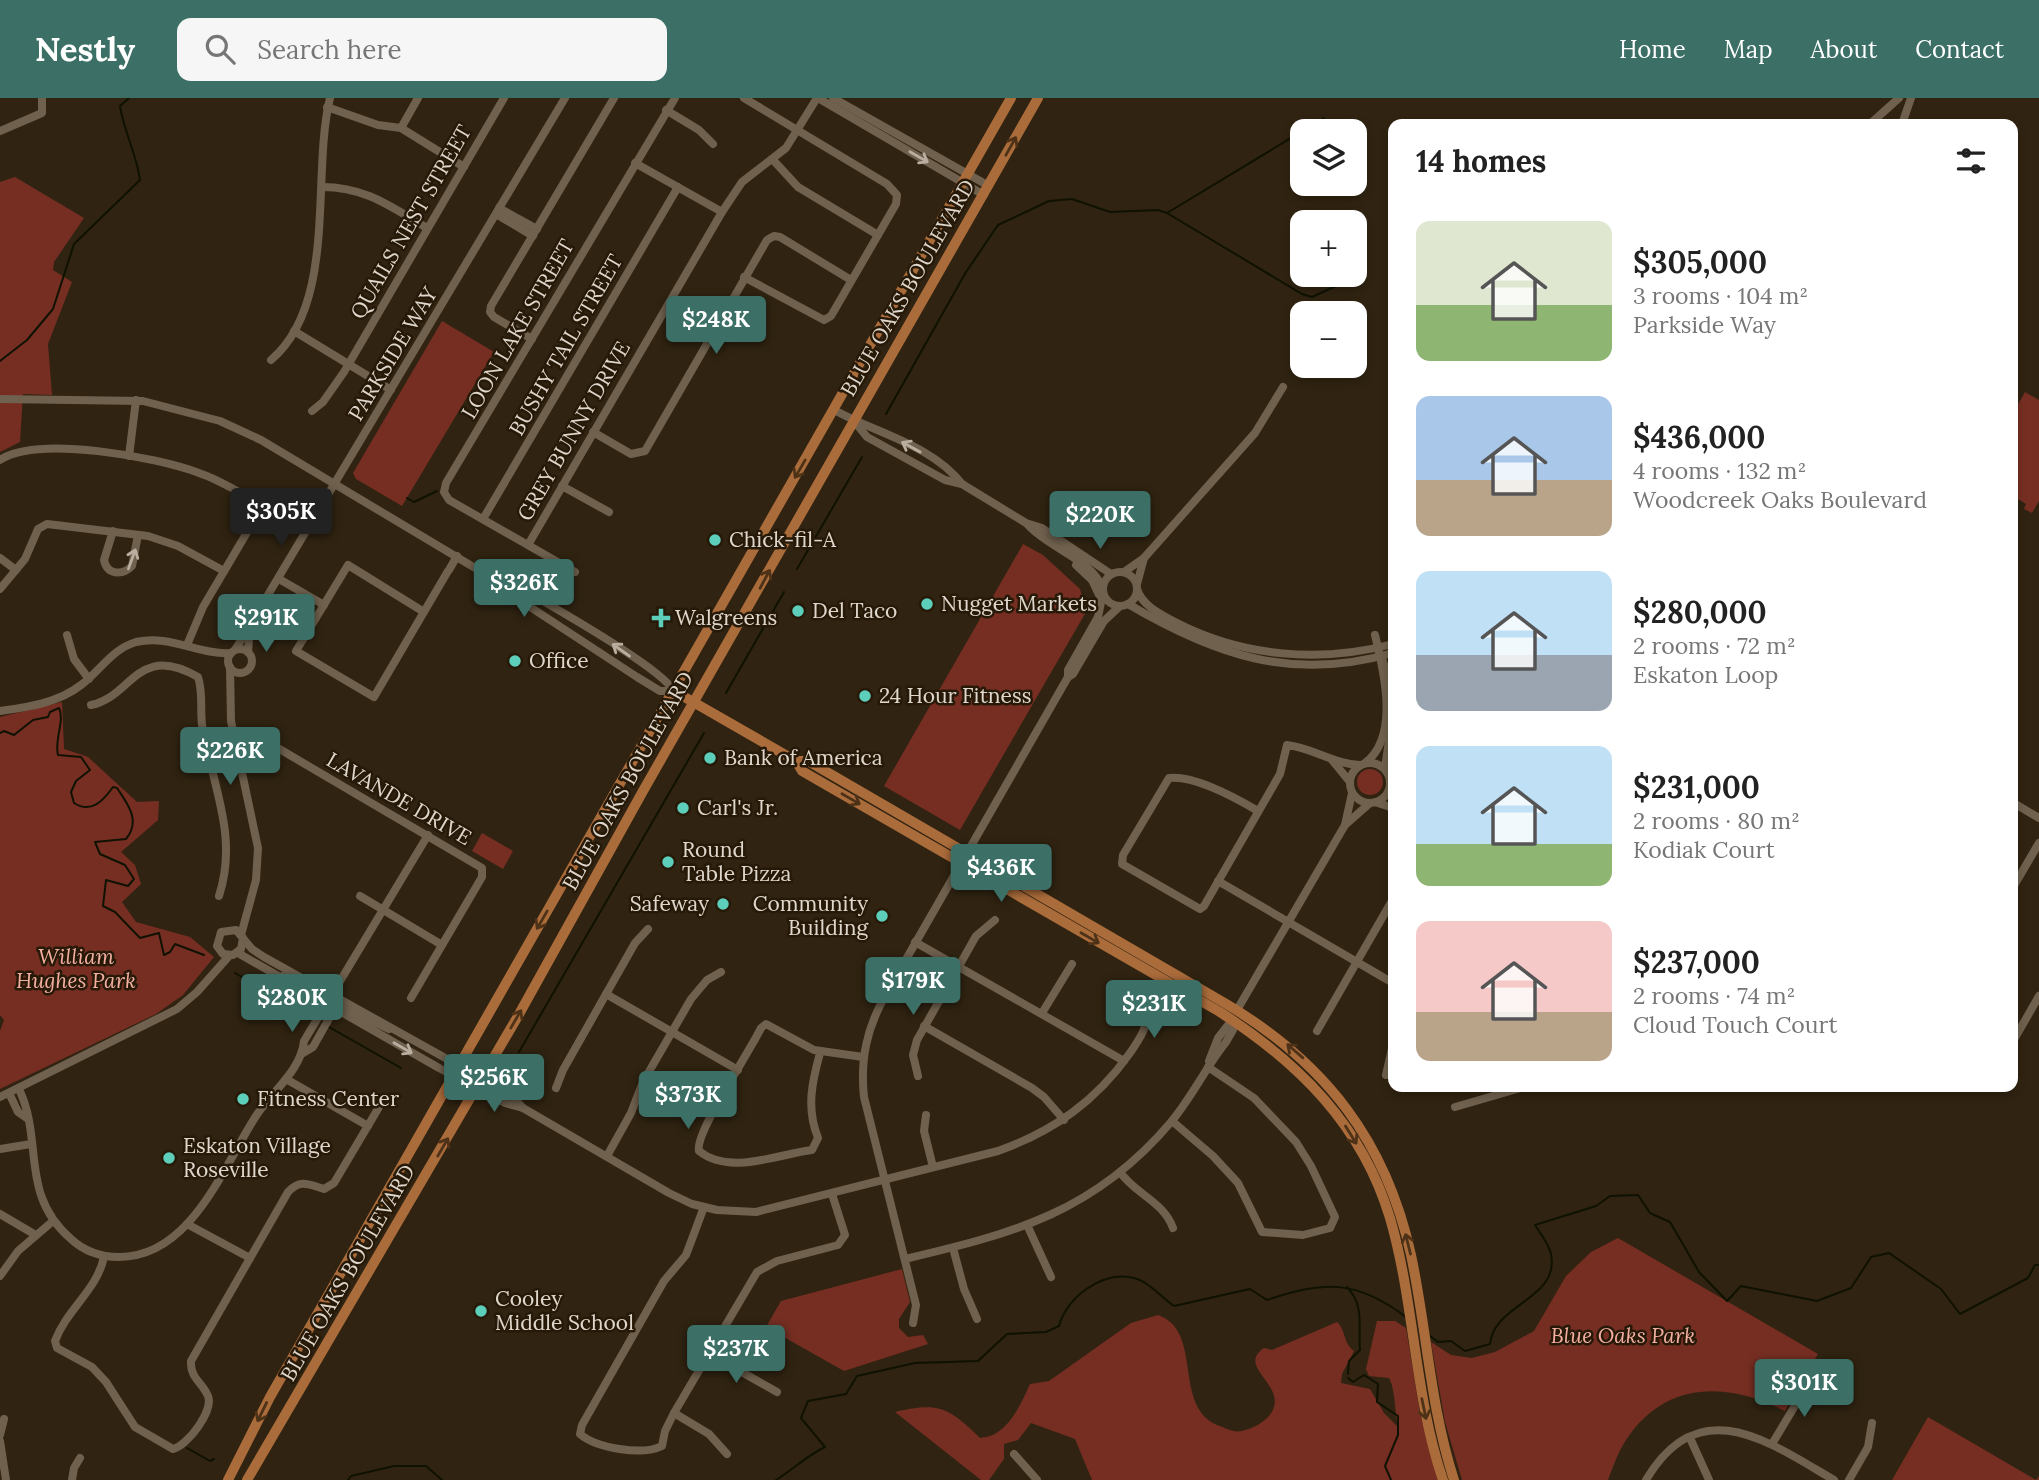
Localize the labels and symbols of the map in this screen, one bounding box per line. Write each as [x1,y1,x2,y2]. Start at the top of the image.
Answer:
street label: QUAILS NEST STREET [344,120,477,324]
one-way arrow [1004,137,1018,157]
one-way arrow [909,150,929,164]
street label: BLUE OAKS BOULEVARD [834,175,981,401]
street label: LOON LAKE STREET [455,234,580,423]
street label: BUSHY TAIL STREET [503,249,628,440]
street label: PARKSIDE WAY [342,281,443,426]
pin: $248K [667,296,765,356]
street label: GREY BUNNY DRIVE [511,336,636,525]
one-way arrow [902,440,922,454]
one-way arrow [793,459,807,479]
pin: $305K [232,489,330,548]
pin: $220K [1051,491,1149,551]
place label: Chick-fil-A [729,526,837,553]
marker: Chick-fil-A [707,532,723,548]
one-way arrow [127,549,139,570]
pin: $326K [475,560,573,619]
one-way arrow [758,569,772,590]
place label: Nugget Markets [941,590,1097,617]
pin: $291K [217,594,315,654]
marker: Nugget Markets [919,596,935,612]
place label: Del Taco [812,597,897,624]
marker: Del Taco [790,603,806,619]
place label: Walgreens [675,604,777,631]
marker: Walgreens [653,610,669,626]
one-way arrow [612,643,631,657]
place label: Office [529,647,589,674]
marker: Office [507,653,523,669]
street label: BLUE OAKS BOULEVARD [556,667,699,895]
place label: 24 Hour Fitness [879,682,1031,709]
marker: 24 Hour Fitness [857,688,873,704]
pin: $226K [181,728,279,787]
place label: Bank of America [724,744,883,771]
street label: LAVANDE DRIVE [322,746,477,851]
marker: Bank of America [702,750,718,766]
one-way arrow [841,793,861,807]
place label: Carl's Jr. [697,794,778,821]
marker: Carl's Jr. [675,800,691,816]
place label: Round Table Pizza [682,836,792,887]
pin: $436K [952,844,1050,904]
marker: Round Table Pizza [660,854,676,870]
place label: Safeway [630,890,709,917]
place label: Community Building [753,890,868,941]
marker: Safeway [715,896,731,912]
marker: Community Building [874,908,890,924]
one-way arrow [535,909,549,929]
one-way arrow [1080,931,1100,945]
park label: William Hughes Park [16,943,136,994]
pin: $179K [864,958,962,1017]
pin: $280K [243,974,341,1034]
pin: $231K [1105,981,1203,1040]
one-way arrow [509,1010,523,1030]
one-way arrow [393,1041,413,1055]
one-way arrow [1287,1043,1305,1059]
pin: $256K [445,1054,543,1114]
pin: $373K [639,1072,737,1131]
place label: Fitness Center [257,1085,399,1112]
marker: Fitness Center [235,1091,251,1107]
one-way arrow [1344,1124,1358,1144]
place label: Eskaton Village Roseville [183,1132,331,1183]
one-way arrow [437,1137,450,1158]
marker: Eskaton Village Roseville [161,1150,177,1166]
street label: BLUE OAKS BOULEVARD [274,1160,421,1386]
one-way arrow [1401,1233,1414,1256]
place label: Cooley Middle School [495,1285,634,1336]
marker: Cooley Middle School [473,1303,489,1319]
park label: Blue Oaks Park [1551,1322,1695,1349]
pin: $237K [687,1326,785,1385]
pin: $301K [1755,1360,1853,1419]
one-way arrow [1418,1397,1432,1420]
one-way arrow [255,1401,268,1422]

